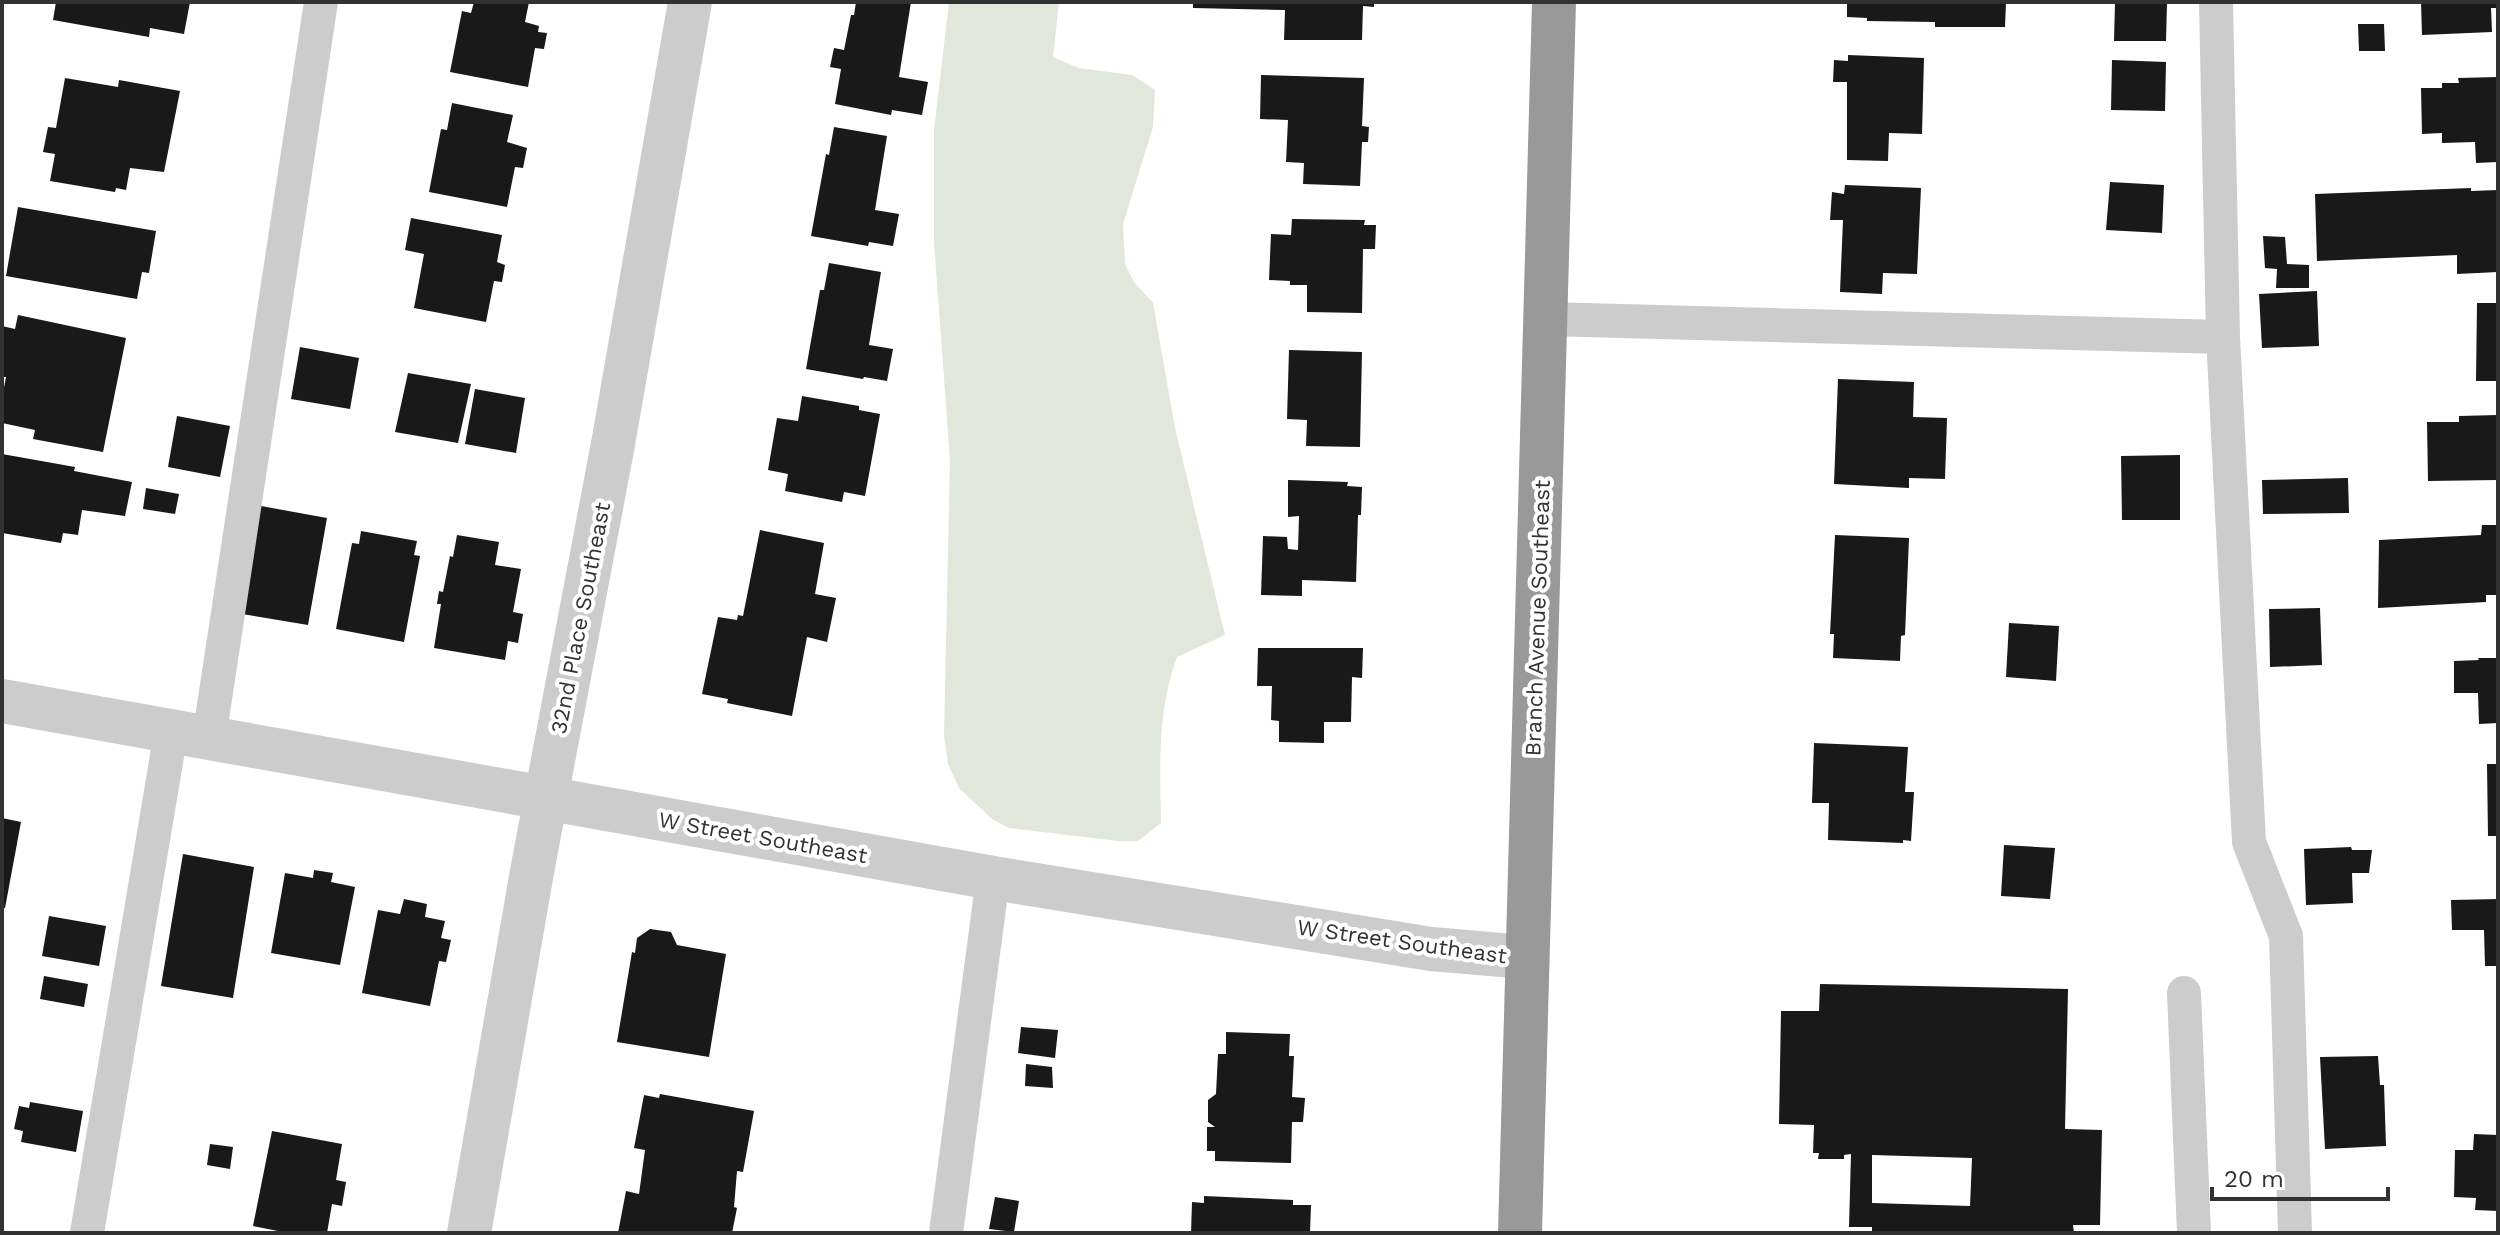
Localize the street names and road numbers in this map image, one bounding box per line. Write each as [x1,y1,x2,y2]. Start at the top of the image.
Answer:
street label: Branch Avenue Southeast [1520,479,1555,757]
street label: 32nd Place Southeast [546,500,615,736]
street label: W Street Southeast [657,807,869,868]
street label: W Street Southeast [1295,914,1508,969]

